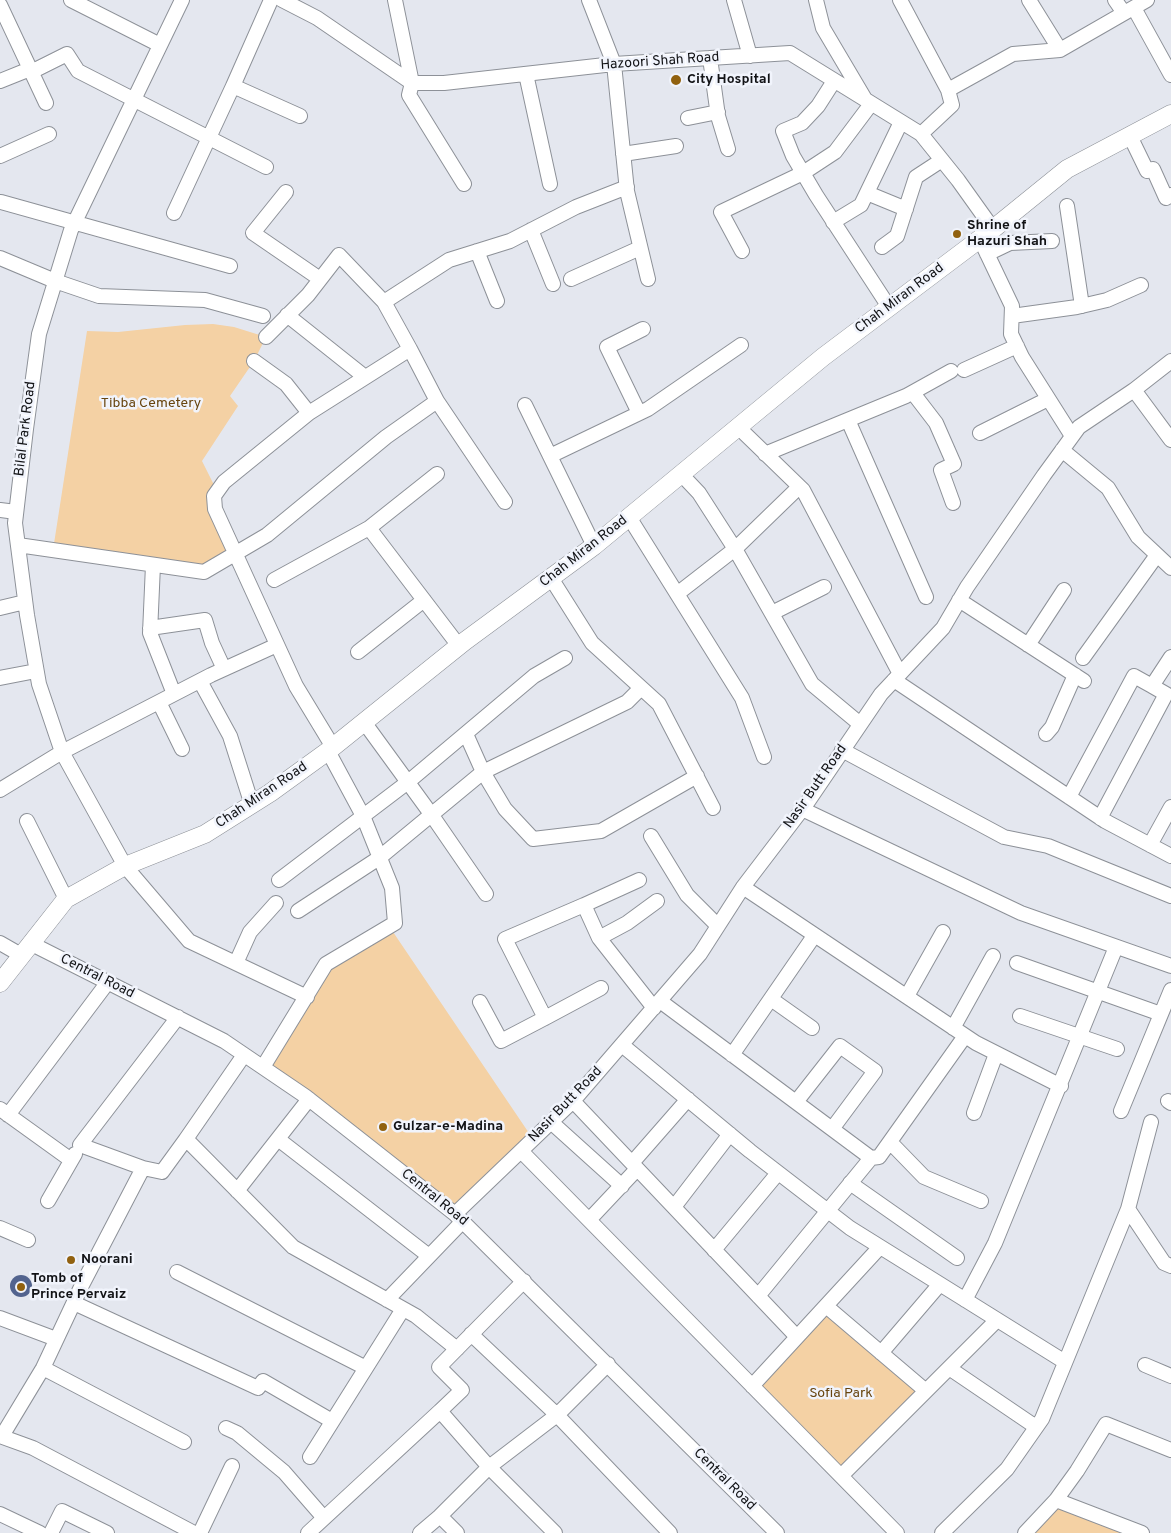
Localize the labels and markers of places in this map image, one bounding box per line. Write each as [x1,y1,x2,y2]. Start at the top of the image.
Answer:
place label: City Hospital [687,72,771,88]
marker: City Hospital [669,73,683,87]
place label: Shrine of Hazuri Shah [967,218,1047,250]
marker: Shrine of Hazuri Shah [951,228,963,240]
place label: Gulzar-e-Madina [393,1119,503,1135]
marker: Gulzar-e-Madina [377,1121,389,1133]
place label: Noorani [81,1252,133,1268]
marker: Noorani [65,1254,77,1266]
place label: Tomb of Prince Pervaiz [31,1271,126,1304]
marker: Tomb of Prince Pervaiz [15,1281,27,1293]

